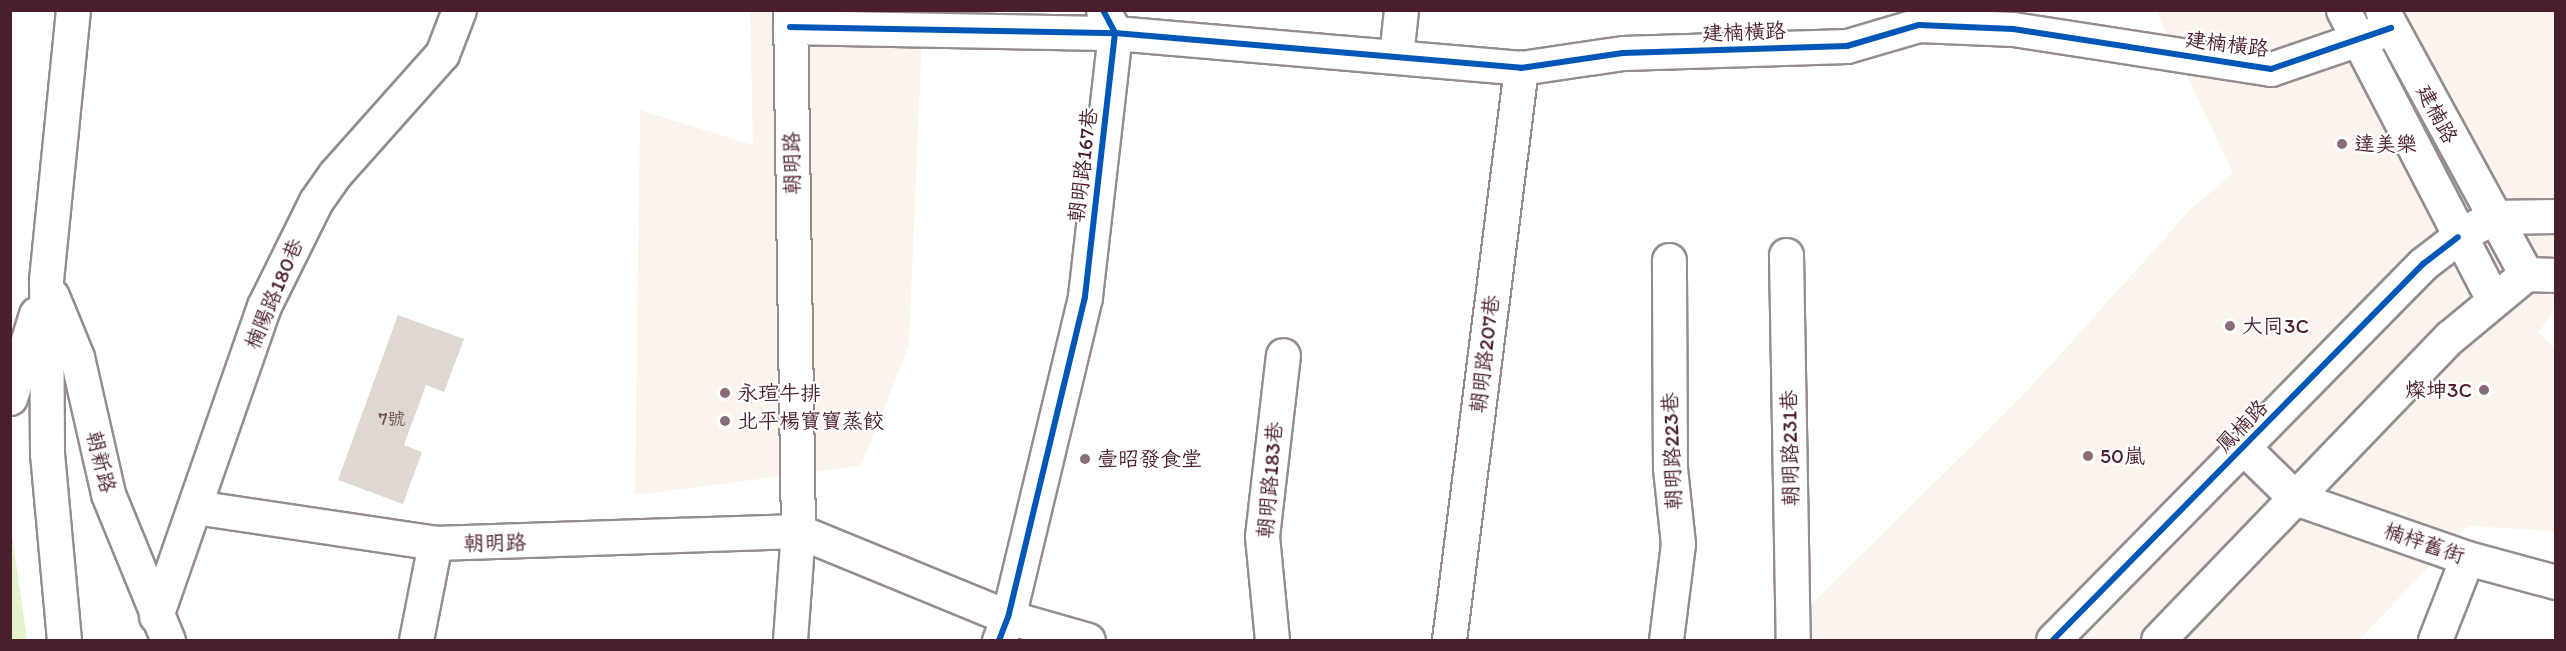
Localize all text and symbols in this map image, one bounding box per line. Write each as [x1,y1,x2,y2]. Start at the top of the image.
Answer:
street label: 建楠橫路 [1702,18,1786,46]
street label: 建楠橫路 [2184,26,2270,62]
street label: 建楠路 [2411,80,2463,148]
street label: 朝明路167巷 [1063,106,1103,224]
street label: 朝明路 [779,131,805,195]
place label: 達美樂 [2354,131,2417,157]
marker: 達美樂 [2335,137,2349,151]
street label: 楠陽路180巷 [239,235,309,353]
street label: 朝明路207巷 [1465,294,1505,414]
place label: 大同3C [2242,313,2309,339]
marker: 大同3C [2223,319,2237,333]
place label: 燦坤3C [2405,377,2472,403]
place label: 永瑄牛排 [737,380,821,406]
marker: 燦坤3C [2477,383,2491,397]
marker: 永瑄牛排 [718,386,732,400]
street label: 朝明路231巷 [1776,390,1804,506]
street label: 朝明路223巷 [1657,392,1687,510]
street label: 鳳楠路 [2211,395,2273,457]
house number: 7號 [379,408,405,430]
place label: 北平楊寶寶蒸餃 [737,408,884,434]
marker: 北平楊寶寶蒸餃 [718,414,732,428]
street label: 朝明路183巷 [1252,421,1288,539]
street label: 朝新路 [81,428,121,496]
place label: 50嵐 [2100,443,2145,469]
place label: 壹昭發食堂 [1097,446,1202,472]
marker: 50嵐 [2081,449,2095,463]
marker: 壹昭發食堂 [1078,452,1092,466]
street label: 楠梓舊街 [2380,517,2468,569]
street label: 朝明路 [463,530,527,556]

